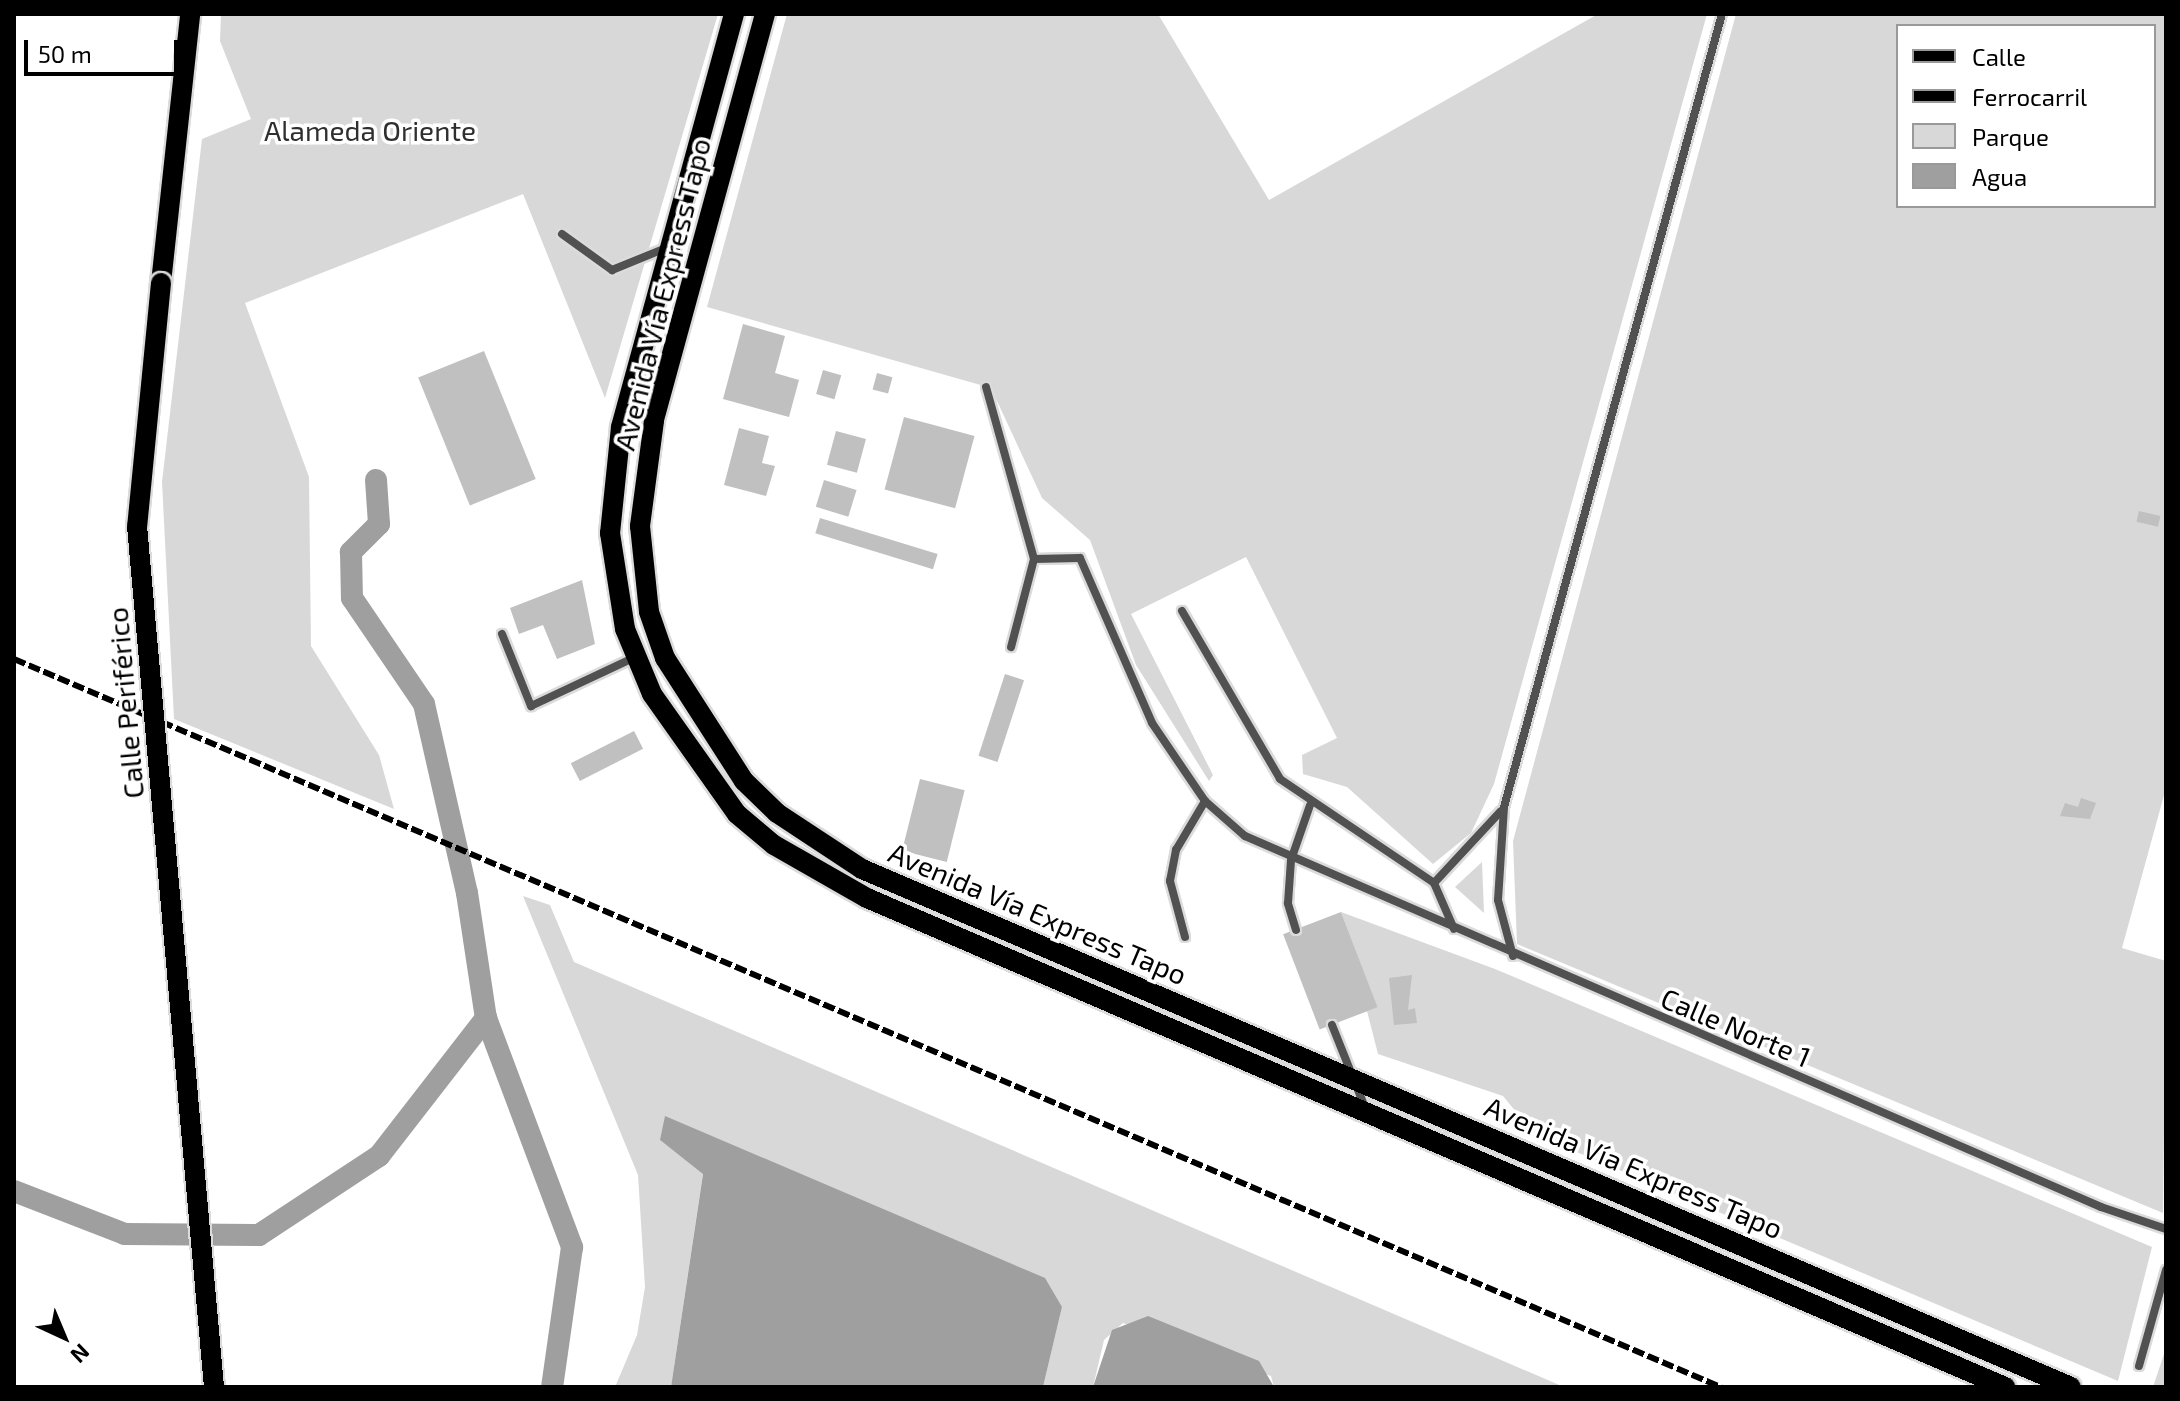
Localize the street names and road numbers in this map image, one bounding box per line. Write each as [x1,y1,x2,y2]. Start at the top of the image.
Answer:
street label: Avenida Vía Express Tapo [607,134,717,454]
street label: Calle Periférico [100,606,150,800]
street label: Avenida Vía Express Tapo [883,835,1193,991]
street label: Calle Norte 1 [1656,980,1816,1074]
street label: Avenida Vía Express Tapo [1479,1089,1789,1245]

